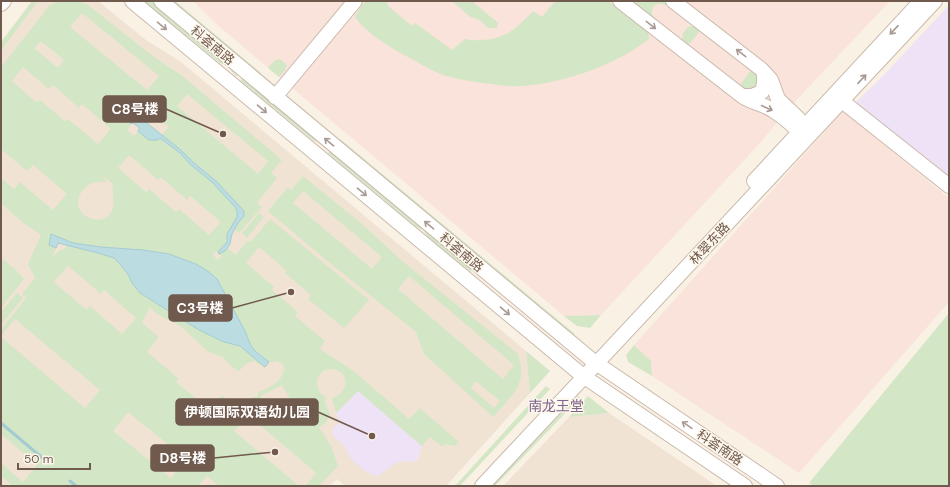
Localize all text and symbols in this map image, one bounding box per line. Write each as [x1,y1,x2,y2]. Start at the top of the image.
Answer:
one-way arrow [157,21,167,30]
one-way arrow [645,21,656,29]
street label: 科荟南路 [187,22,238,69]
one-way arrow [890,24,899,34]
one-way arrow [735,49,746,58]
one-way arrow [858,74,867,84]
callout: C8号楼 [103,96,166,122]
text: C8号楼 [111,100,159,118]
one-way arrow [257,105,267,114]
one-way arrow [761,105,773,112]
one-way arrow [324,137,335,146]
one-way arrow [357,188,367,197]
street label: 林翠东路 [685,219,733,268]
one-way arrow [424,220,435,229]
street label: 科荟南路 [436,229,487,276]
callout: C3号楼 [169,295,232,321]
text: C3号楼 [177,299,223,317]
one-way arrow [500,307,510,316]
district label: 南龙王堂 [528,397,584,415]
callout: 伊顿国际双语幼儿园 [176,399,318,425]
text: 伊顿国际双语幼儿园 [184,403,310,421]
one-way arrow [681,421,692,429]
street label: 科荟南路 [693,426,746,469]
scale bar [18,445,90,471]
callout: D8号楼 [151,445,214,471]
text: D8号楼 [160,449,206,467]
text: 50 m [24,451,53,467]

